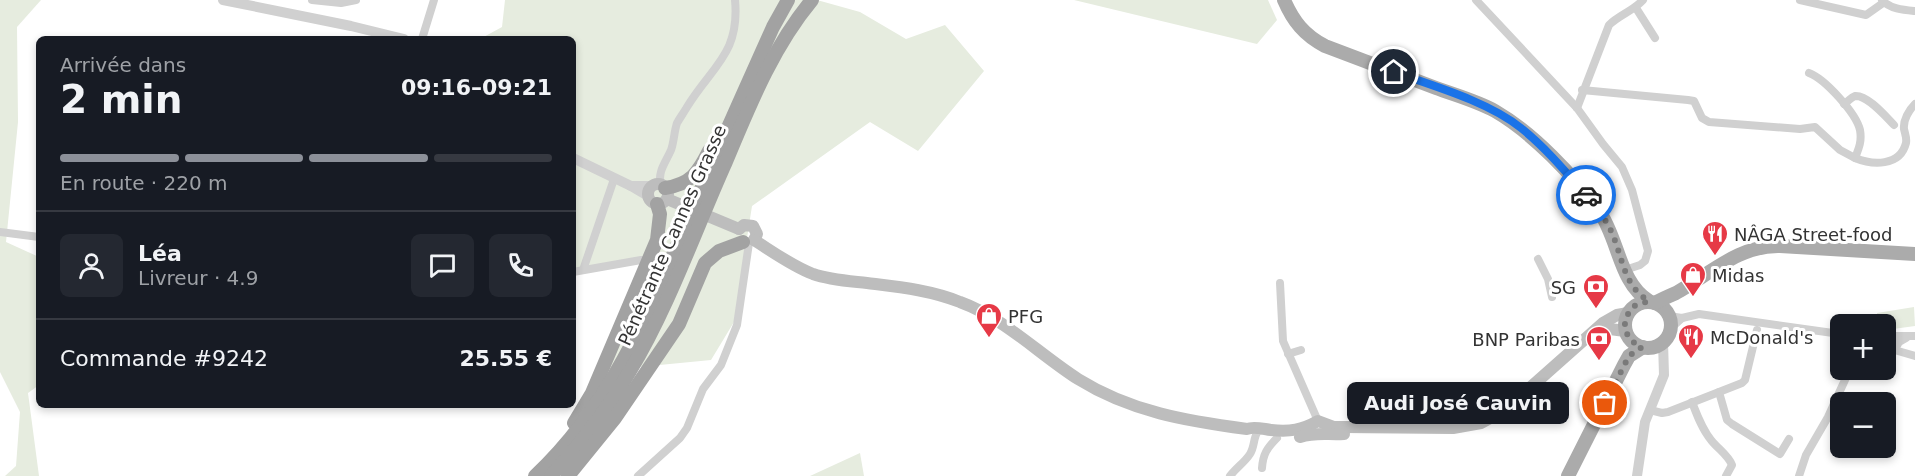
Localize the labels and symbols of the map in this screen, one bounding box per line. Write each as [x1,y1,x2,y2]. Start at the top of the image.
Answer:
pin [1368,46,1419,97]
street label: Pénétrante Cannes Grasse [614,121,730,349]
courier [1556,165,1616,225]
restaurant icon: NÂGA Street-food [1700,219,1730,257]
place label: NÂGA Street-food [1734,224,1892,245]
shop icon: Midas [1678,260,1708,298]
place label: Midas [1712,265,1764,286]
bank icon: SG [1581,272,1611,310]
place label: SG [1551,277,1576,298]
shop icon: PFG [974,301,1004,339]
place label: PFG [1008,306,1043,327]
restaurant icon: McDonald's [1676,322,1706,360]
bank icon: BNP Paribas [1584,324,1614,362]
place label: McDonald's [1710,327,1814,348]
place label: BNP Paribas [1472,329,1580,350]
pin [1579,377,1630,428]
callout: Audi José Cauvin [1347,382,1569,424]

